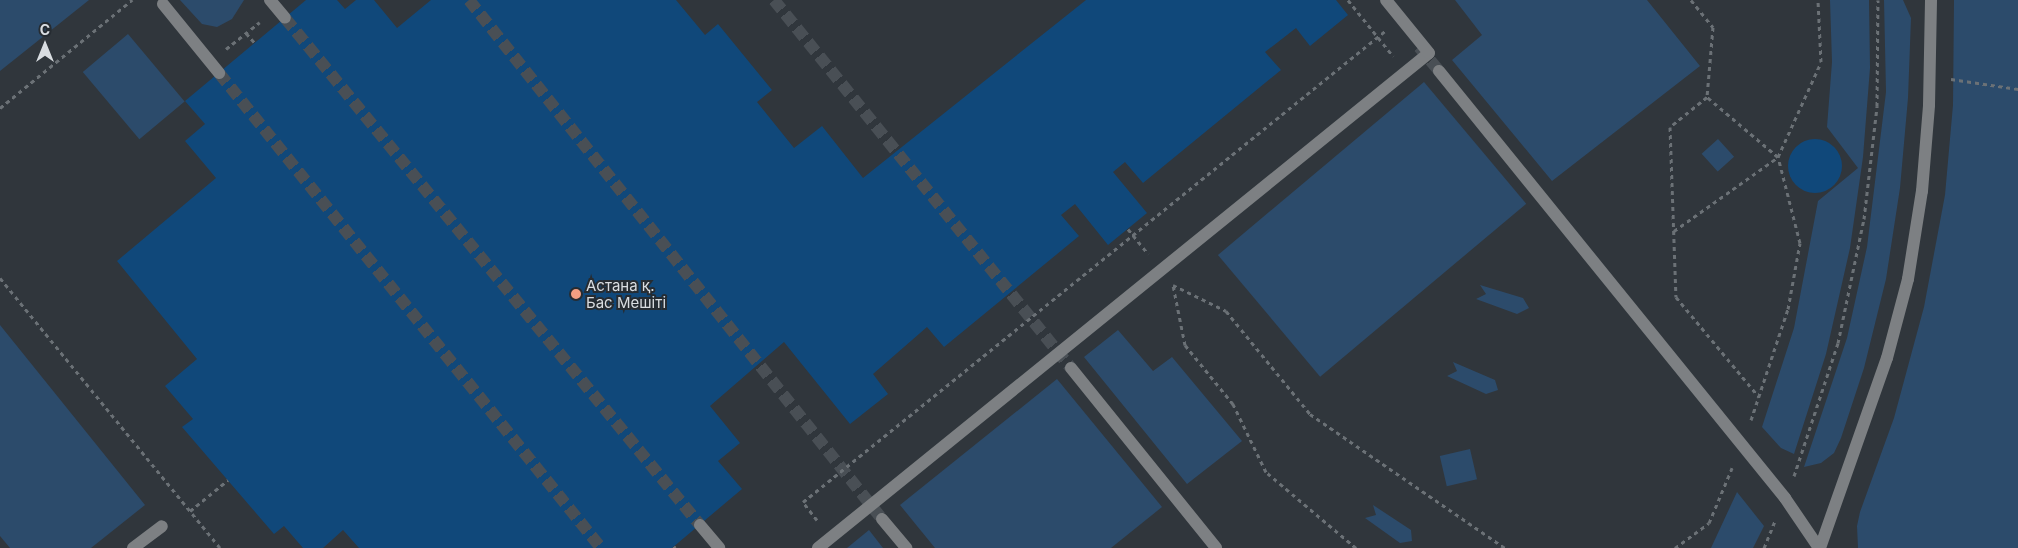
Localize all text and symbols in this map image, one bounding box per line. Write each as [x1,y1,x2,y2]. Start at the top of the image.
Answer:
north arrow [20,20,70,70]
text: С [40,21,50,38]
place label: Астана қ. Бас Мешіті [586,276,666,311]
marker: Астана қ. Бас Мешіті [570,288,582,300]

